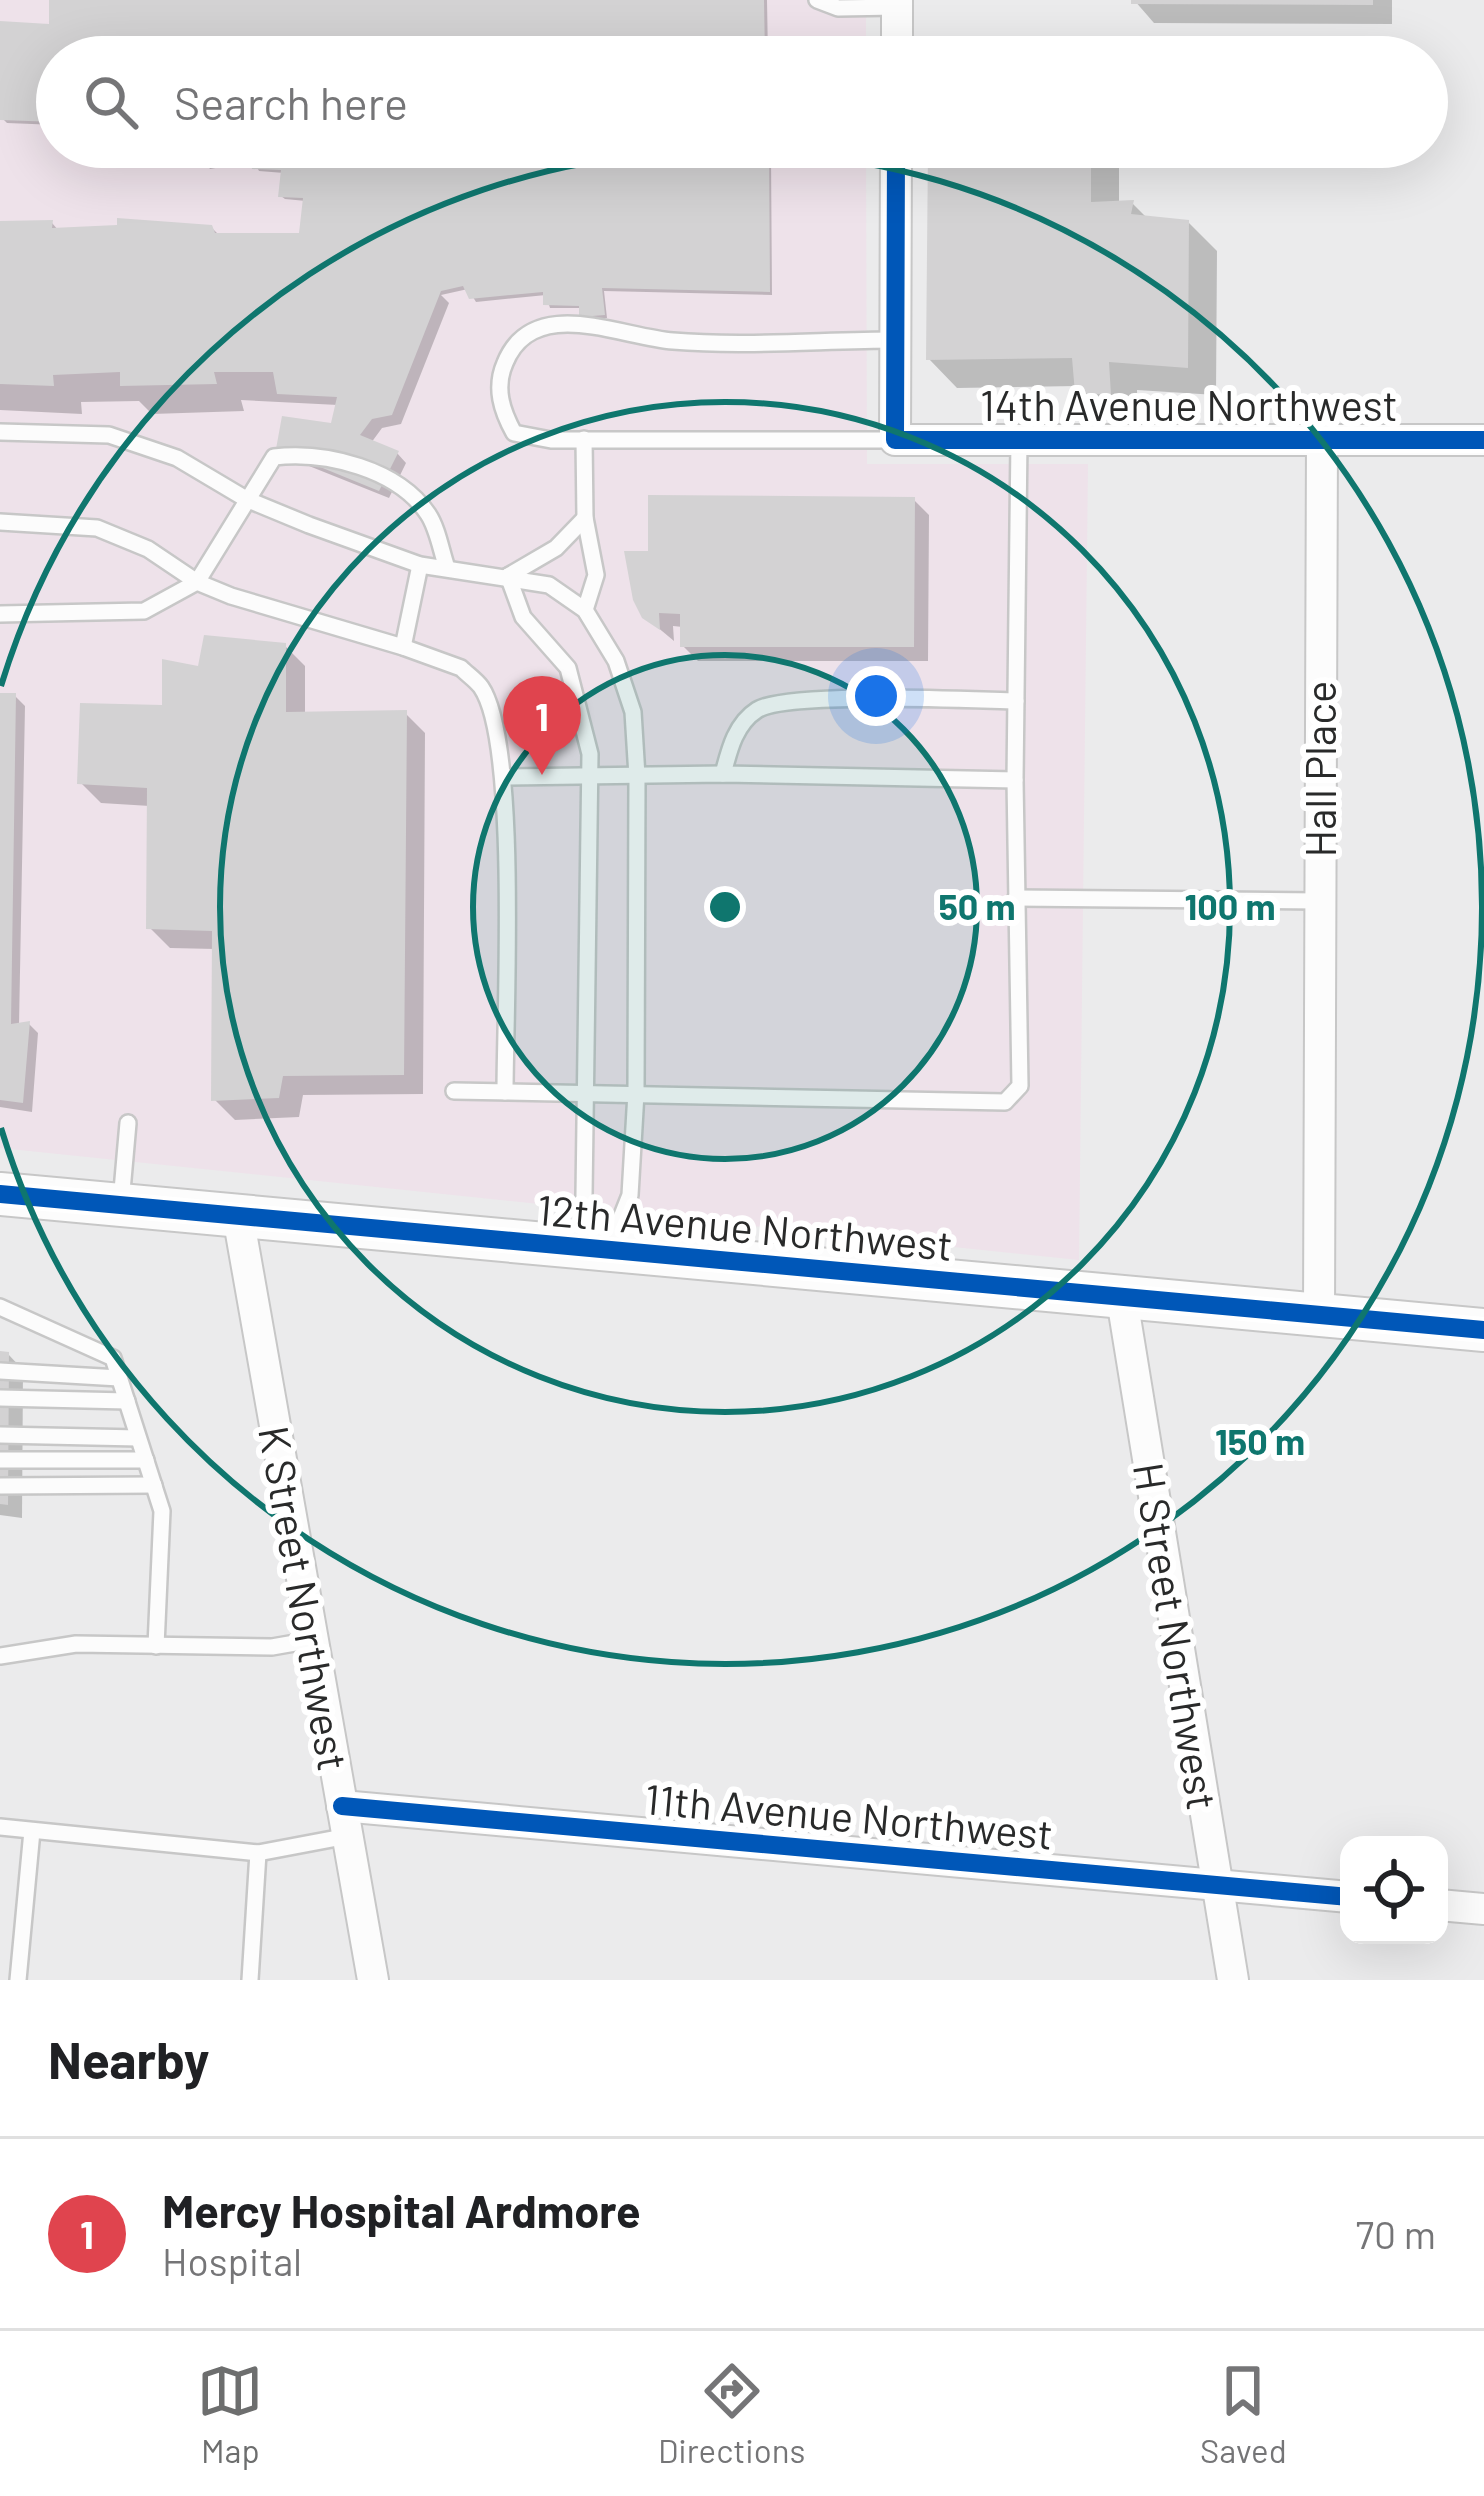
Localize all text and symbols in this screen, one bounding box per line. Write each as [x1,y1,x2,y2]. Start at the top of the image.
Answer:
search box [36,36,1448,168]
icon: search [78,69,144,135]
text: Search here [174,75,408,129]
street label: 14th Avenue Northwest [980,379,1398,429]
your location [846,666,906,726]
pin: 1 [503,676,581,775]
street label: Hall Place [1294,681,1344,857]
text: 50 m [938,884,1016,927]
text: 100 m [1184,884,1276,927]
centre of rings [704,886,746,928]
street label: 12th Avenue Northwest [535,1183,955,1269]
text: 150 m [1215,1419,1305,1462]
street label: K Street Northwest [250,1422,360,1774]
street label: H Street Northwest [1125,1459,1229,1813]
street label: 11th Avenue Northwest [643,1772,1055,1858]
map controls [1340,1836,1448,1944]
button: locate [1340,1836,1448,1944]
text: Nearby [48,2028,209,2089]
text: Mercy Hospital Ardmore [162,2183,641,2237]
text: 1 [80,2210,94,2257]
text: 70 m [1355,2210,1436,2257]
text: Hospital [162,2237,302,2284]
tab: Map [197,2358,263,2470]
tab: Directions [658,2358,805,2470]
tab: Saved [1200,2358,1287,2470]

